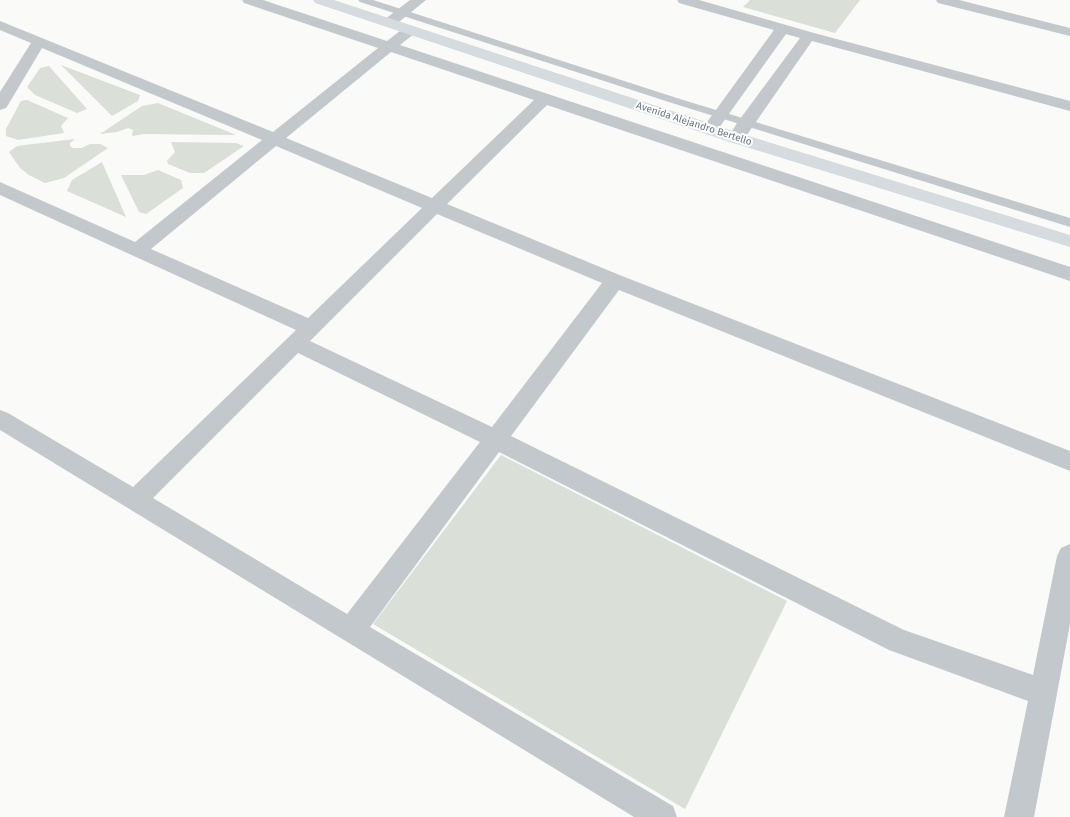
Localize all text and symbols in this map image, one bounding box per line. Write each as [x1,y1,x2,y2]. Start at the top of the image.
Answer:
street label: Avenida Alejandro Bertello [635,100,753,148]

